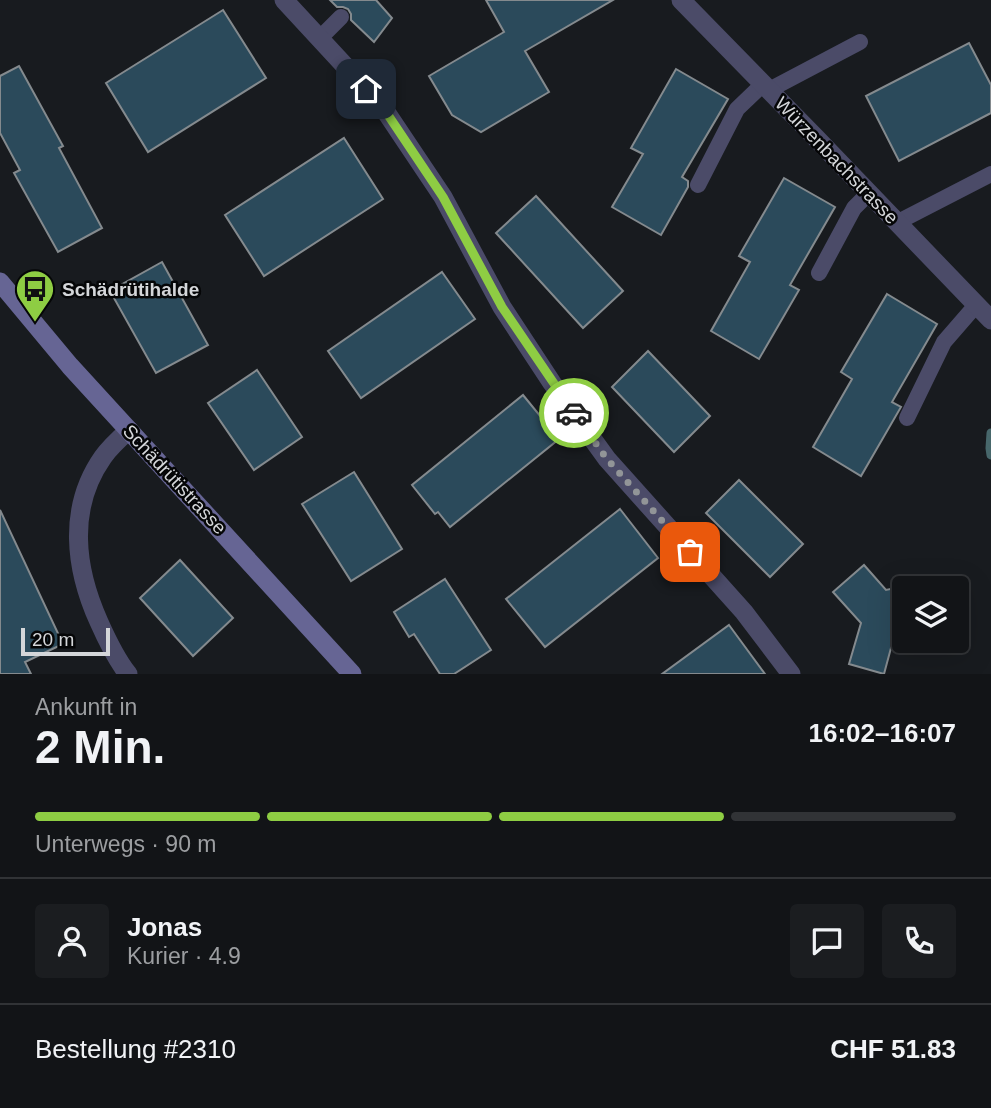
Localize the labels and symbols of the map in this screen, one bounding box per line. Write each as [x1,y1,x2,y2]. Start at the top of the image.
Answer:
pin [336,59,396,119]
street label: Würzenbachstrasse [771,93,903,228]
bus stop icon: Schädrütihalde [14,268,56,323]
place label: Schädrütihalde [62,279,199,300]
courier [539,378,609,448]
street label: Schädrütistrasse [119,420,231,538]
pin [660,522,720,582]
scale bar [21,625,110,657]

